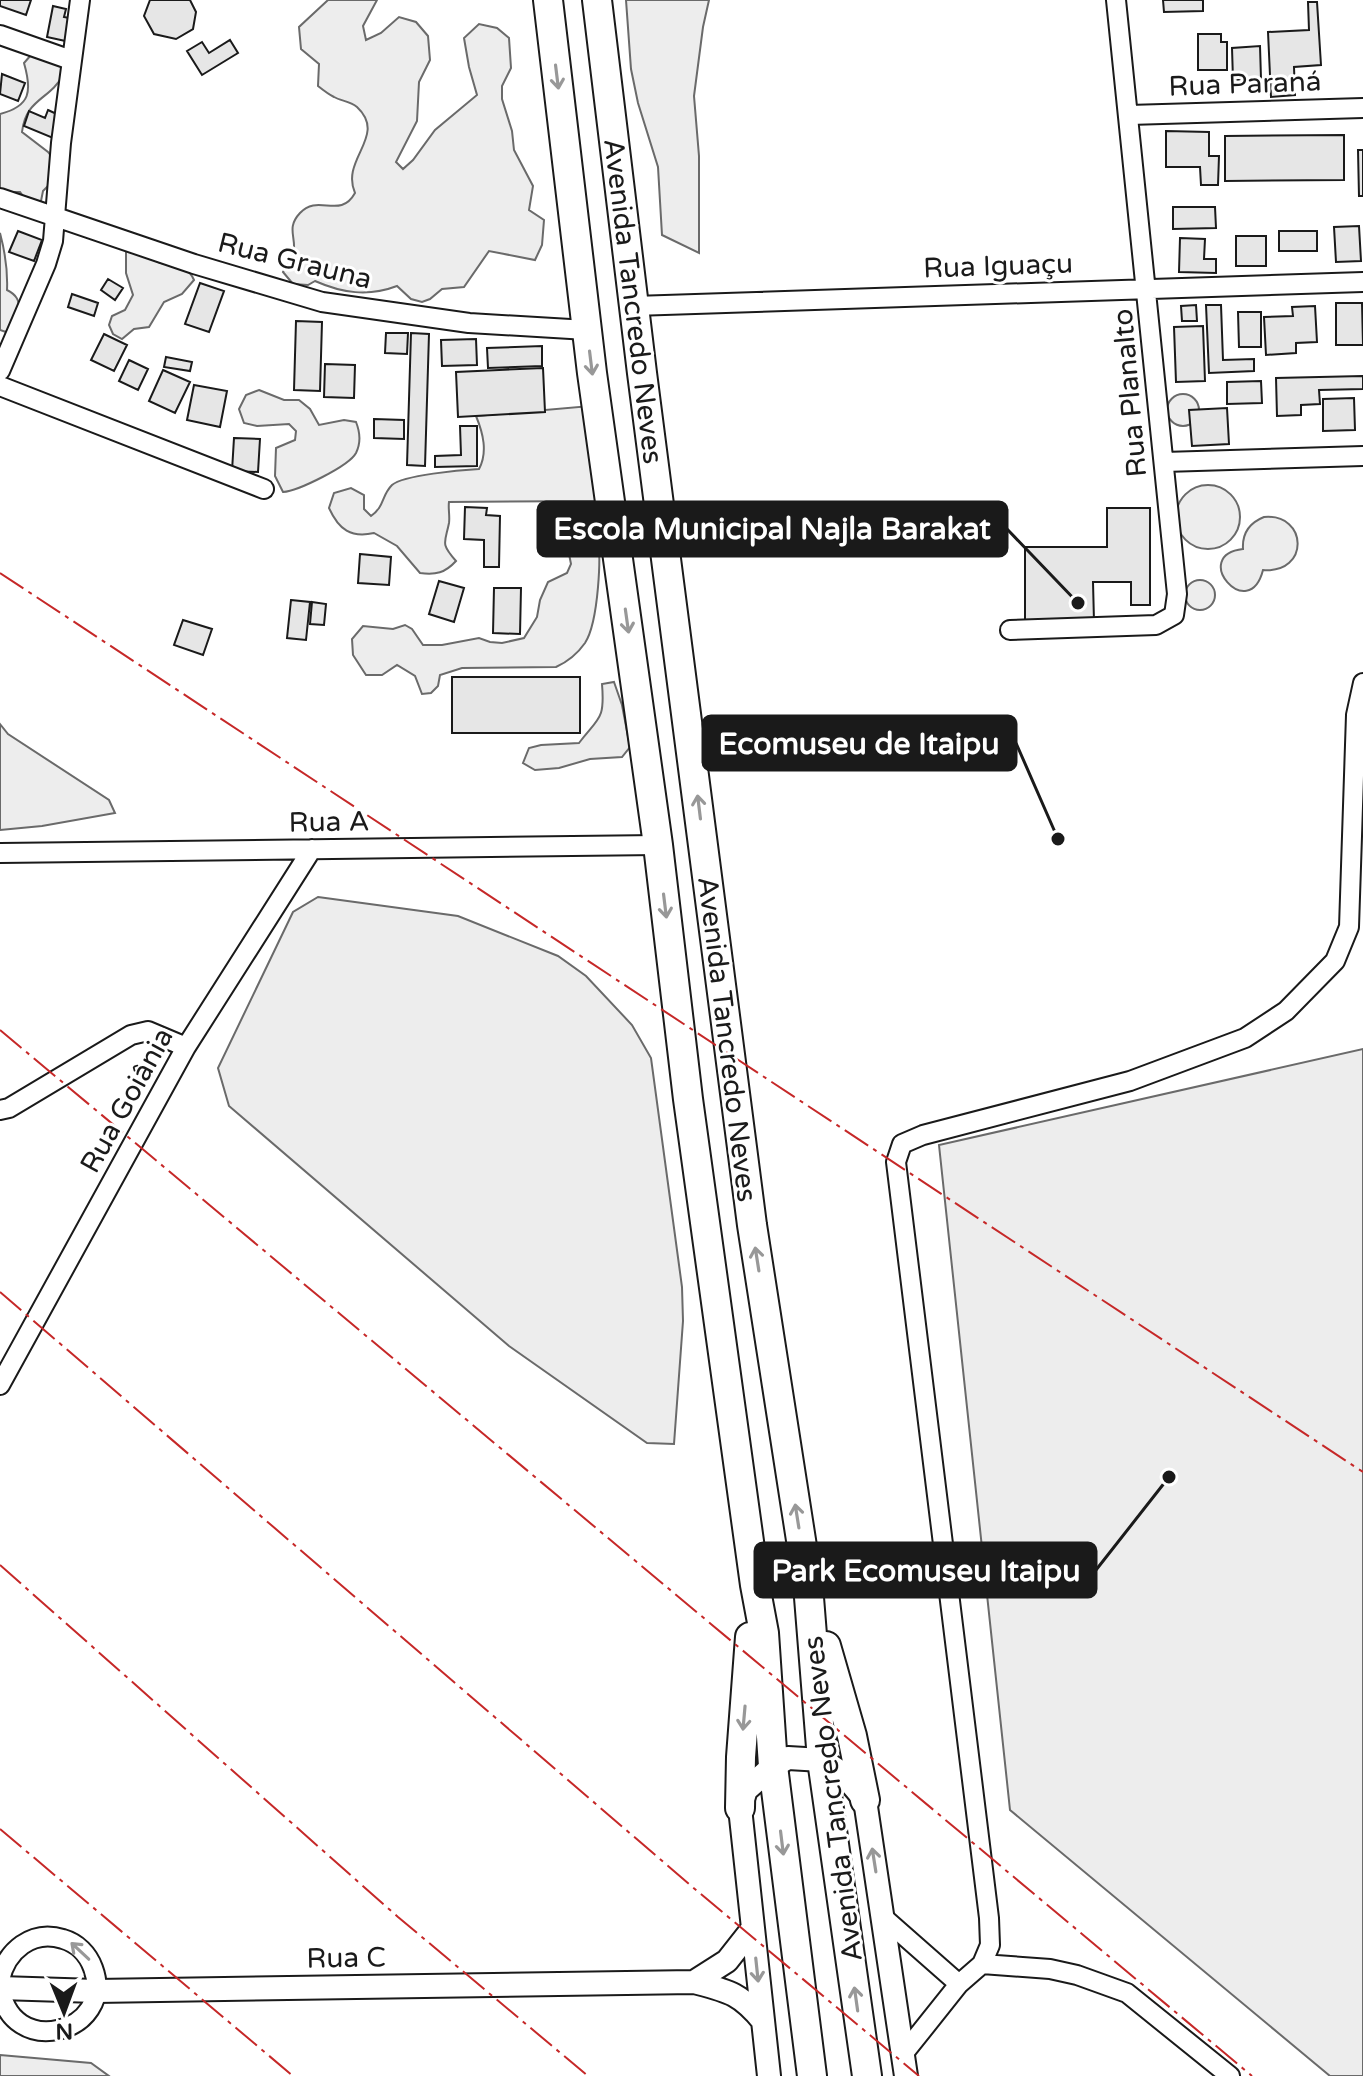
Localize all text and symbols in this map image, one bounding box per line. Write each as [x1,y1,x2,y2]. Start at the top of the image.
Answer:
one-way arrow [550,64,565,90]
street label: Rua Paraná [1168,64,1322,104]
street label: Avenida Tancredo Neves [596,137,670,466]
street label: Rua Grauna [214,225,375,297]
street label: Rua Iguaçu [922,246,1074,286]
street label: Rua Planalto [1106,307,1154,478]
one-way arrow [584,350,599,376]
callout: Escola Municipal Najla Barakat [538,502,1007,556]
text: Escola Municipal Najla Barakat [553,511,991,548]
one-way arrow [620,608,635,633]
callout: Ecomuseu de Itaipu [703,716,1016,770]
text: Ecomuseu de Itaipu [719,726,999,763]
one-way arrow [691,794,706,820]
street label: Rua A [288,804,370,840]
street label: Avenida Tancredo Neves [690,875,764,1204]
one-way arrow [658,892,673,919]
street label: Rua Goiânia [73,1022,181,1179]
one-way arrow [749,1247,764,1272]
one-way arrow [789,1504,804,1529]
callout: Park Ecomuseu Itaipu [755,1543,1096,1597]
text: Park Ecomuseu Itaipu [771,1553,1081,1590]
street label: Avenida Tancredo Neves [796,1634,870,1963]
one-way arrow [736,1704,751,1731]
one-way arrow [775,1830,790,1855]
one-way arrow [866,1848,881,1873]
street label: Rua C [306,1940,386,1976]
one-way arrow [70,1941,90,1960]
one-way arrow [750,1956,765,1982]
north arrow [24,1972,104,2052]
one-way arrow [848,1987,863,2012]
text: N [55,2018,73,2044]

